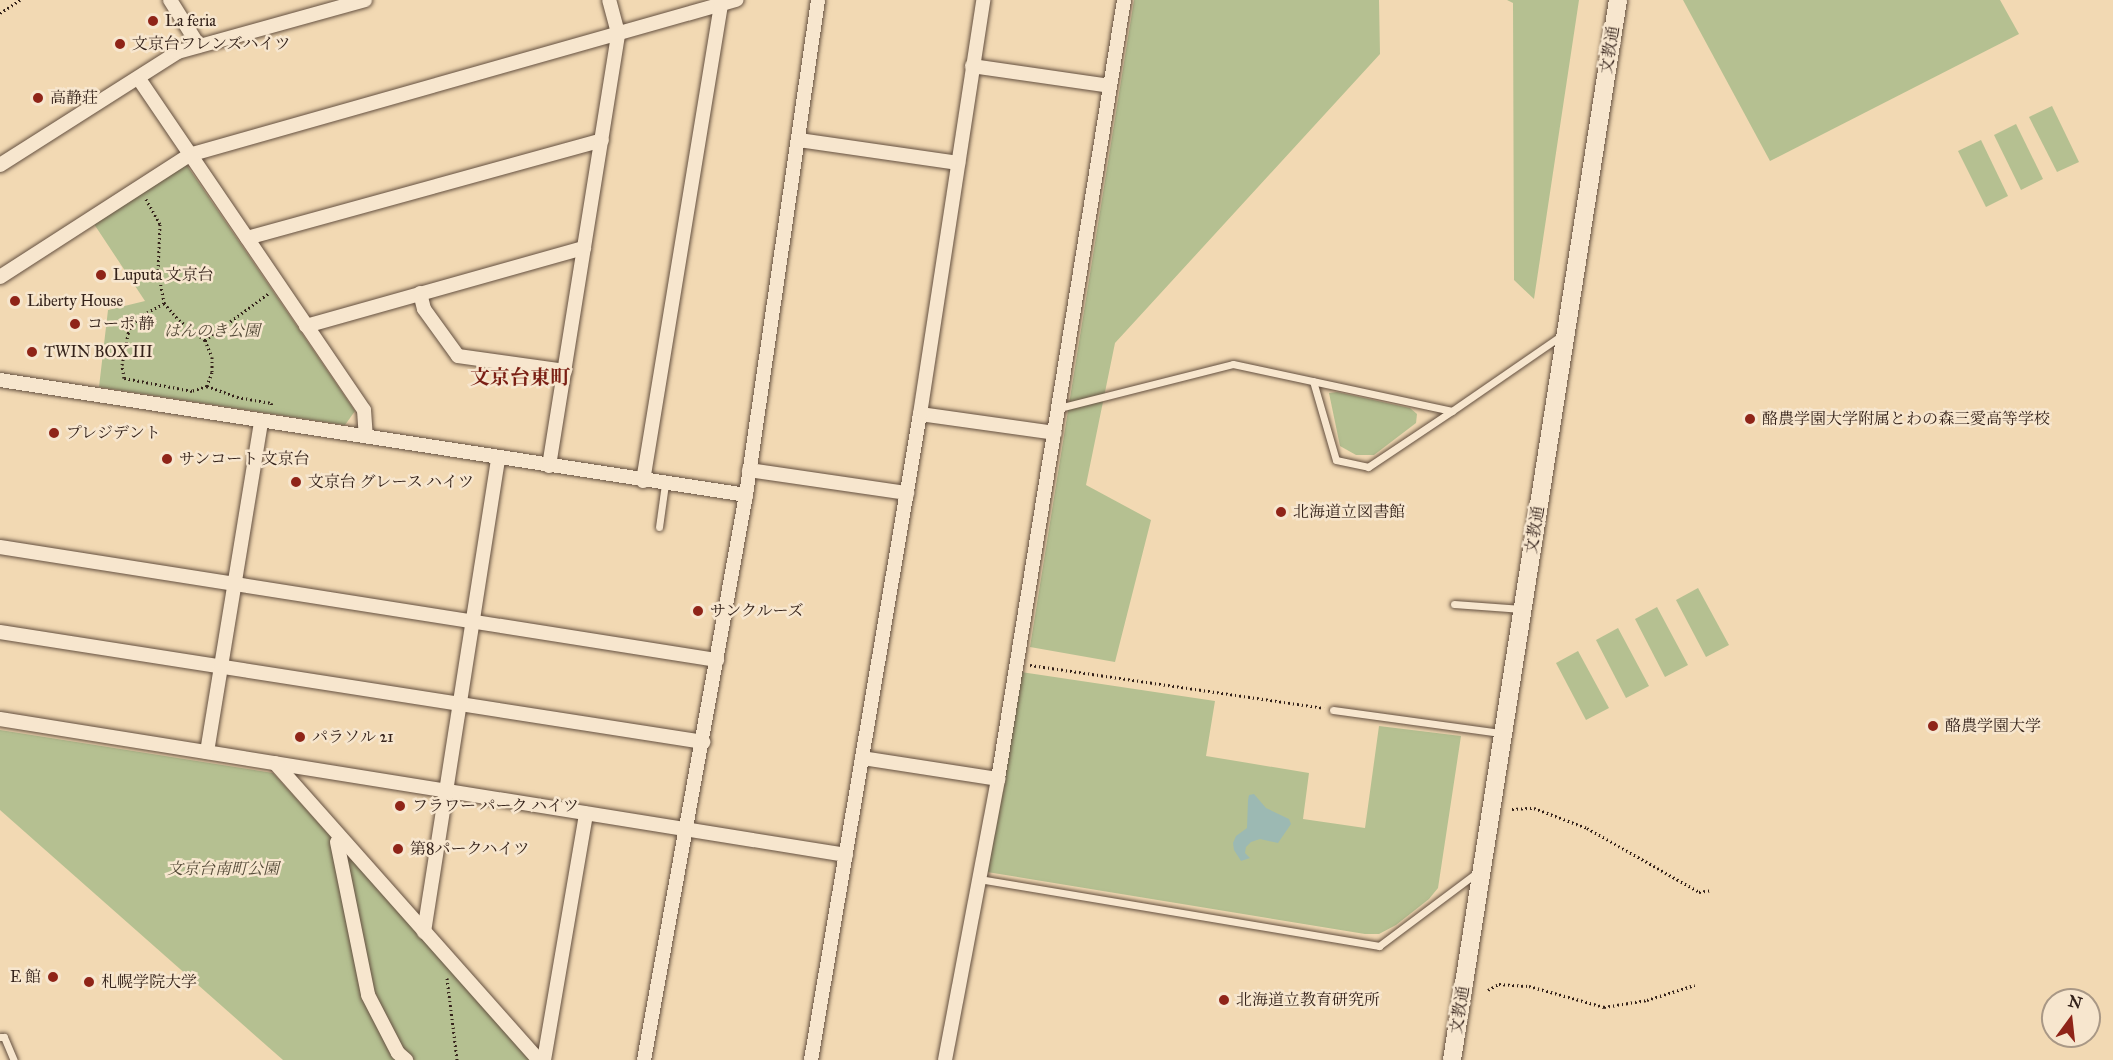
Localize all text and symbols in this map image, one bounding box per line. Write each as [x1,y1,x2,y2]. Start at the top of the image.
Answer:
place label: La feria [165,11,216,31]
marker: La feria [146,14,160,28]
street label: 文教通 [1597,25,1623,75]
place label: 文京台フレンズハイツ [132,34,292,54]
marker: 文京台フレンズハイツ [113,37,127,51]
place label: 高静荘 [50,88,98,108]
marker: 高静荘 [31,91,45,105]
place label: Luputa 文京台 [113,265,214,285]
marker: Luputa 文京台 [94,268,108,282]
place label: Liberty House [27,291,123,311]
marker: Liberty House [8,294,22,308]
place label: コーポ 静 [87,314,154,334]
marker: コーポ 静 [68,317,82,331]
park label: はんのき公園 [164,321,260,341]
place label: TWIN BOX III [44,342,153,362]
marker: TWIN BOX III [25,345,39,359]
district label: 文京台東町 [470,365,570,389]
place label: 酪農学園大学附属とわの森三愛高等学校 [1762,409,2050,429]
marker: 酪農学園大学附属とわの森三愛高等学校 [1743,412,1757,426]
place label: プレジデント [66,423,162,443]
marker: プレジデント [47,426,61,440]
place label: サンコート 文京台 [179,449,310,469]
marker: サンコート 文京台 [160,452,174,466]
place label: 文京台 グレース ハイツ [308,472,475,492]
marker: 文京台 グレース ハイツ [289,475,303,489]
place label: 北海道立図書館 [1293,502,1405,522]
marker: 北海道立図書館 [1274,505,1288,519]
street label: 文教通 [1522,505,1548,555]
place label: サンクルーズ [710,601,806,621]
marker: サンクルーズ [691,604,705,618]
place label: 酪農学園大学 [1945,716,2041,736]
marker: 酪農学園大学 [1926,719,1940,733]
place label: パラソル 21 [312,727,394,747]
marker: パラソル 21 [293,730,307,744]
place label: フラワー パーク ハイツ [412,796,579,816]
marker: フラワー パーク ハイツ [393,799,407,813]
place label: 第8パークハイツ [410,839,531,859]
marker: 第8パークハイツ [391,842,405,856]
park label: 文京台南町公園 [167,859,279,879]
place label: E 館 [10,967,41,987]
marker: E 館 [46,970,60,984]
place label: 札幌学院大学 [101,972,197,992]
marker: 札幌学院大学 [82,975,96,989]
street label: 文教通 [1447,985,1473,1035]
north arrow [2041,988,2101,1048]
place label: 北海道立教育研究所 [1236,990,1380,1010]
text: N [2066,991,2084,1013]
marker: 北海道立教育研究所 [1217,993,1231,1007]

